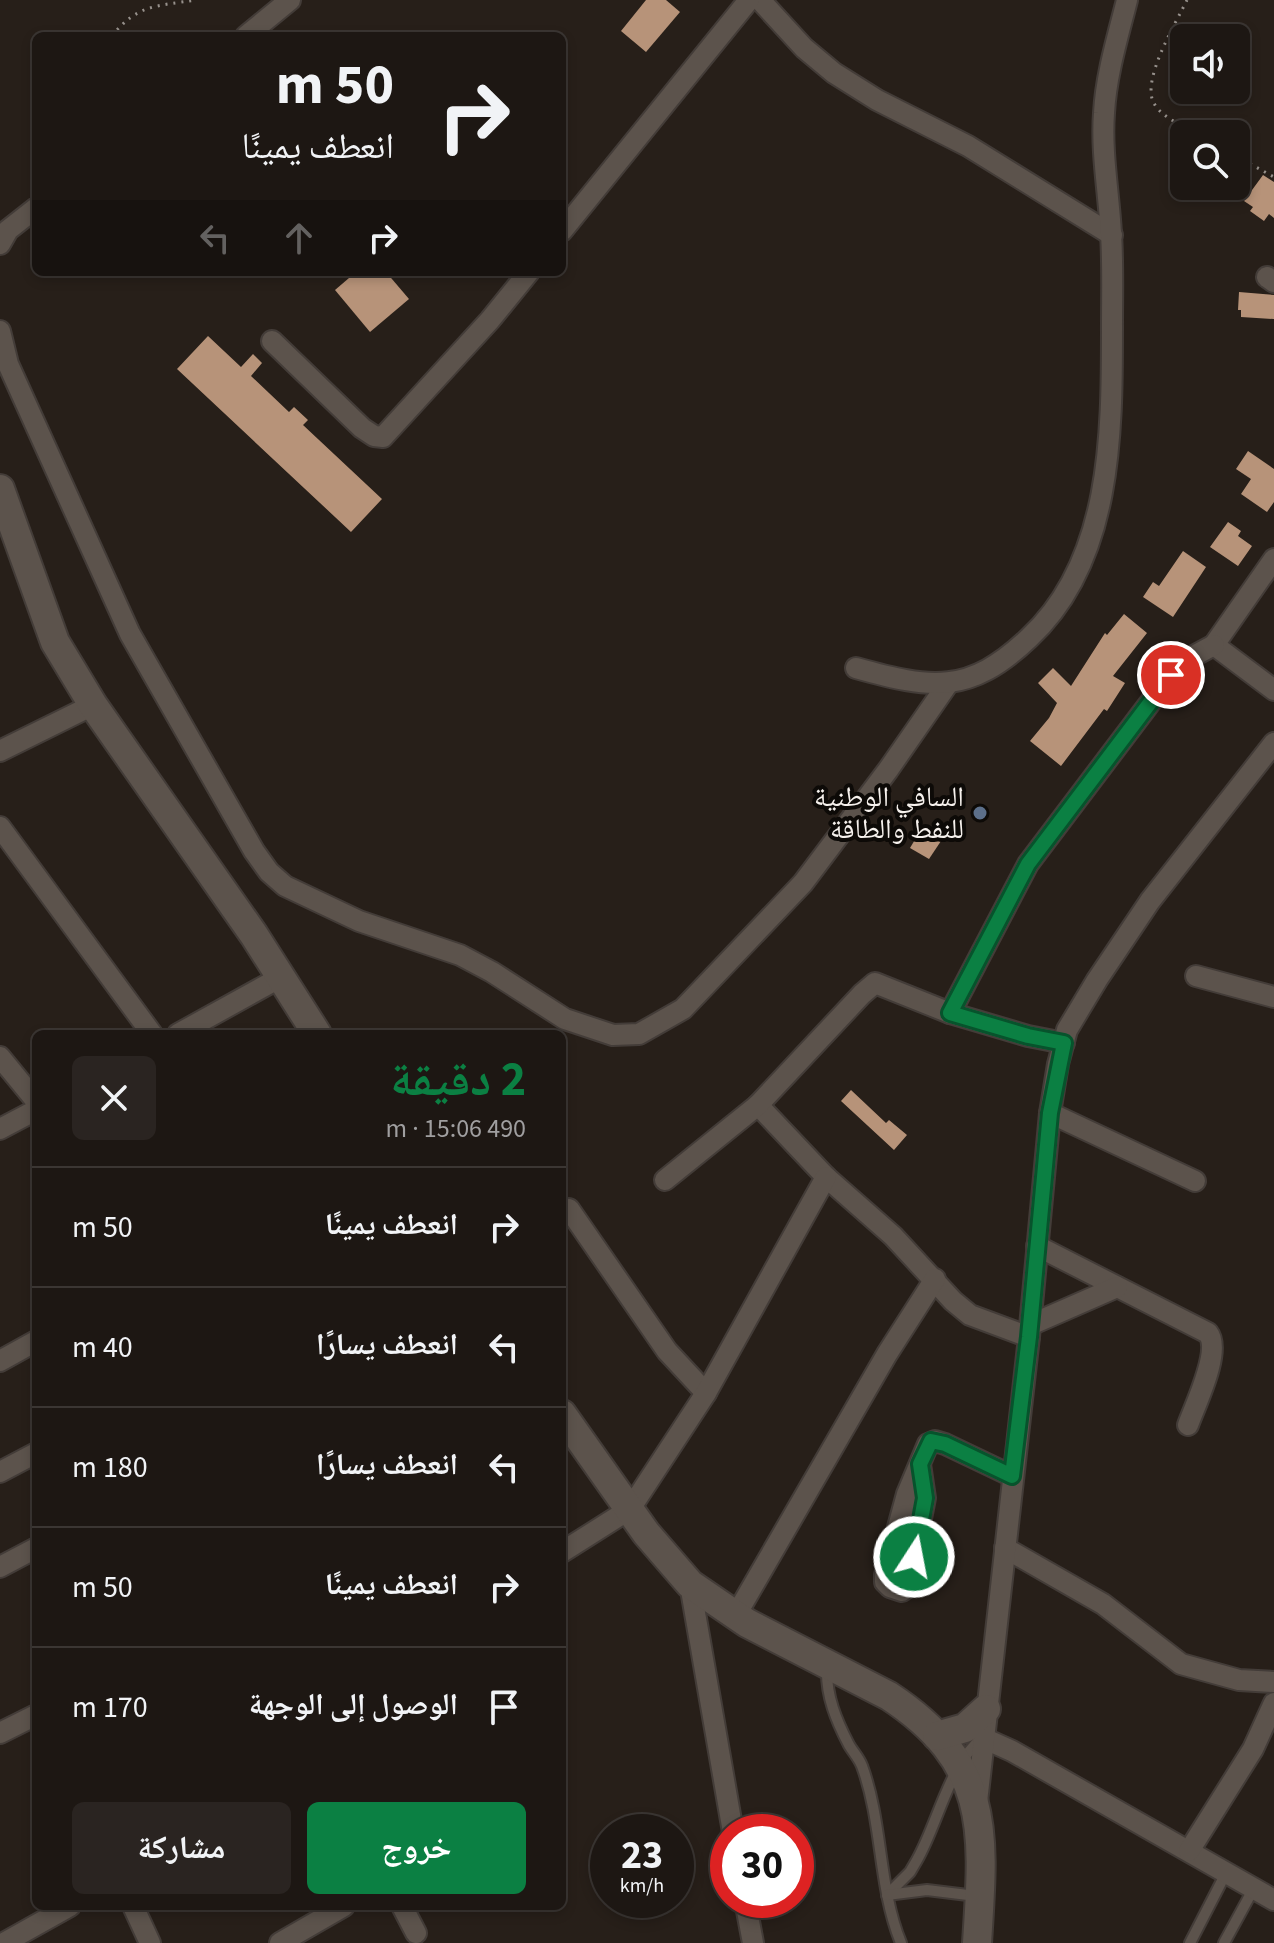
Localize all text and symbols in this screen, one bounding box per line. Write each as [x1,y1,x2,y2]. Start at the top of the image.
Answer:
map controls [1170,24,1250,200]
button: sound [1170,24,1250,104]
text: 50 m [276,46,394,125]
icon: right [422,64,526,168]
button: search [1170,120,1250,200]
text: انعطف يمينًا [242,121,394,172]
icon: left [193,216,237,260]
icon: ahead [277,216,321,260]
icon: right [361,216,405,260]
pin [1137,641,1205,709]
icon: arrive [1149,653,1193,697]
place label: السافي الوطنية للنفط والطاقة [814,777,964,849]
marker: السافي الوطنية للنفط والطاقة [971,804,989,822]
text: 2 دقيقة [390,1046,526,1114]
button: close [72,1056,156,1140]
text: 490 m · 15:06 [385,1110,526,1147]
text: انعطف يمينًا [325,1203,458,1246]
icon: right [482,1205,526,1249]
text: 50 m [72,1206,133,1249]
text: انعطف يسارًا [316,1323,458,1366]
icon: left [482,1325,526,1369]
text: 40 m [72,1326,133,1369]
text: انعطف يسارًا [316,1443,458,1486]
icon: left [482,1445,526,1489]
text: 180 m [72,1446,148,1489]
position arrow [872,1515,956,1599]
text: انعطف يمينًا [325,1563,458,1606]
icon: right [482,1565,526,1609]
text: 50 m [72,1566,133,1609]
text: الوصول إلى الوجهة [249,1683,458,1726]
icon: arrive [482,1685,526,1729]
text: 170 m [72,1686,148,1729]
button: مشاركة [72,1802,291,1894]
button: خروج [307,1802,526,1894]
speed limit sign: 30 [710,1814,814,1918]
text: 23 [621,1827,663,1884]
text: km/h [620,1872,664,1900]

